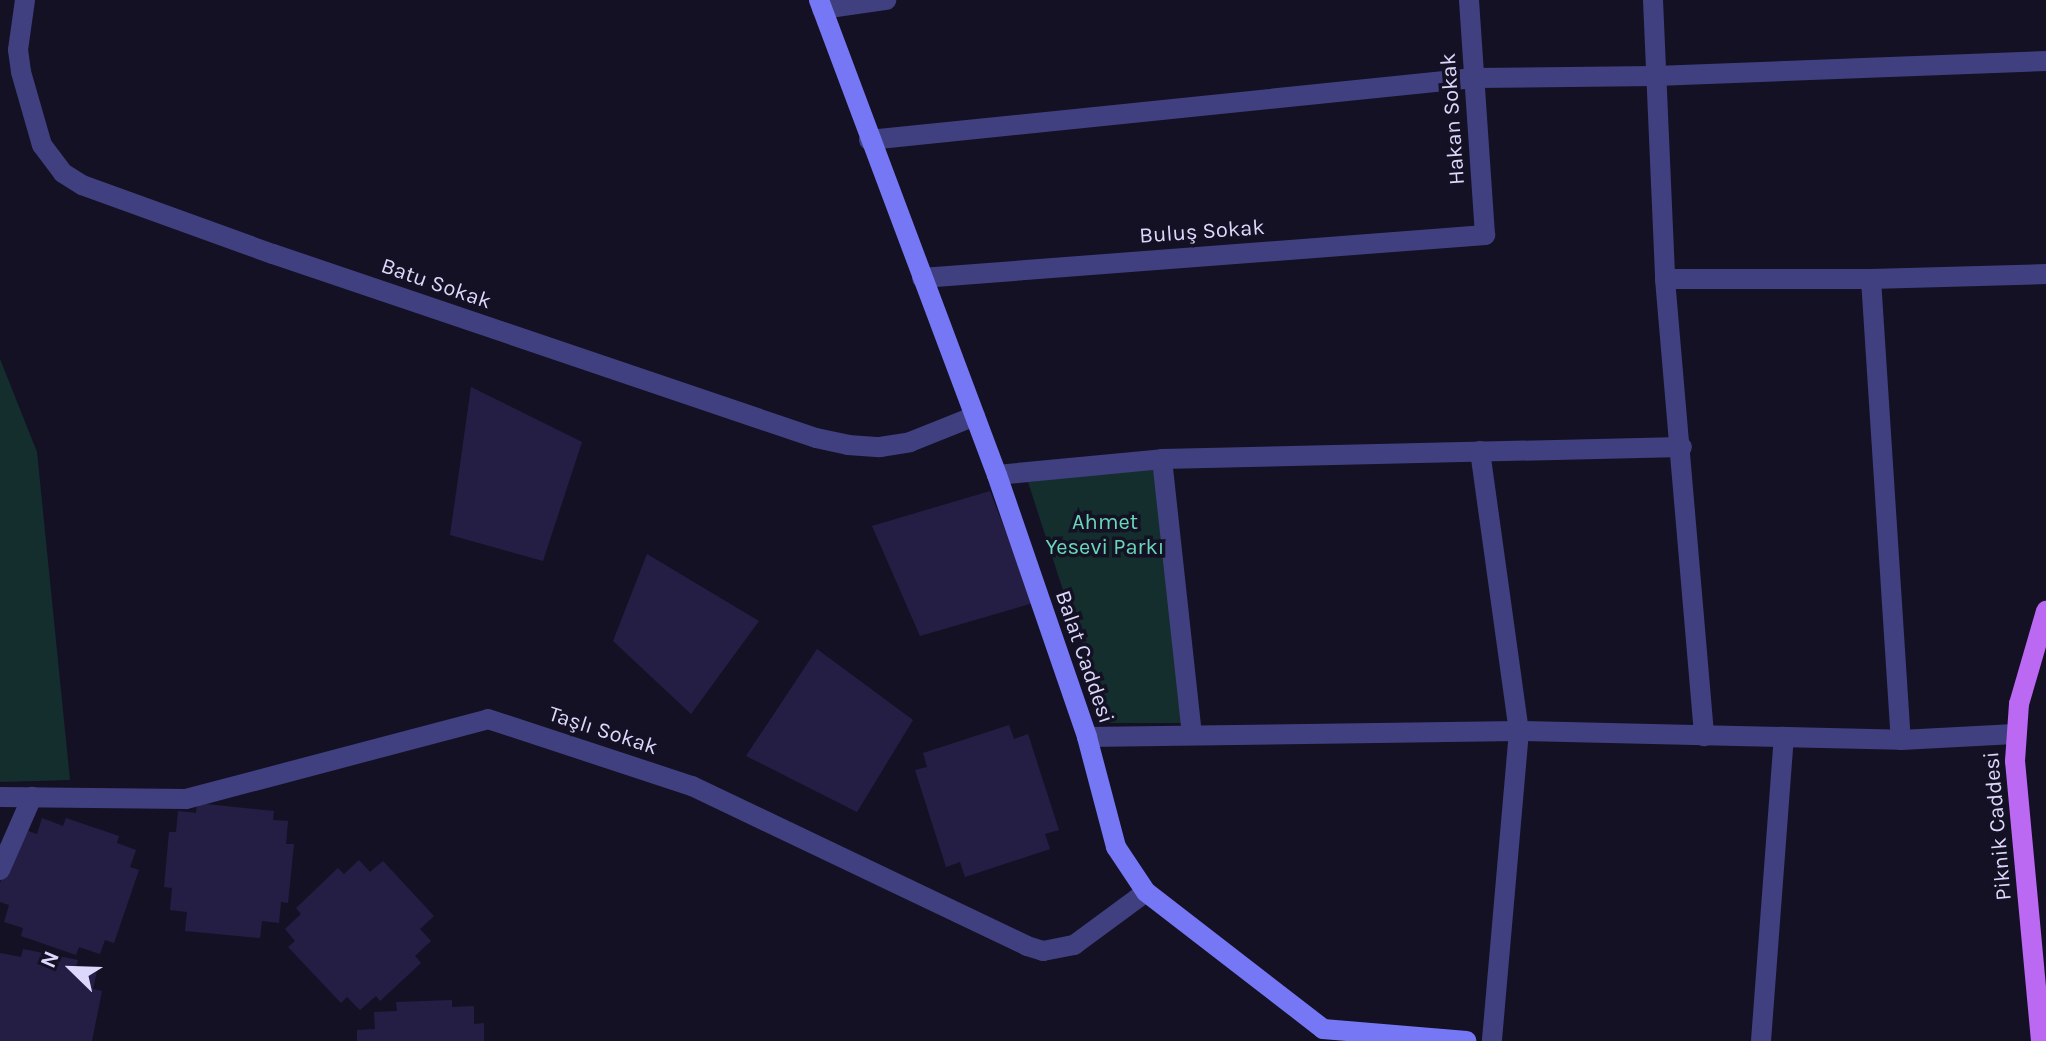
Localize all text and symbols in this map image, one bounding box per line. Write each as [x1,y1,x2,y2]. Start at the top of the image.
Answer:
street label: Hakan Sokak [1435,52,1471,186]
street label: Buluş Sokak [1138,214,1266,250]
street label: Batu Sokak [377,253,495,315]
park label: Ahmet Yesevi Parkı [1046,509,1164,560]
street label: Balat Caddesi [1049,587,1119,727]
street label: Taşlı Sokak [545,701,661,761]
street label: Piknik Caddesi [1978,750,2018,902]
north arrow [32,929,112,1009]
text: N [35,947,65,972]

